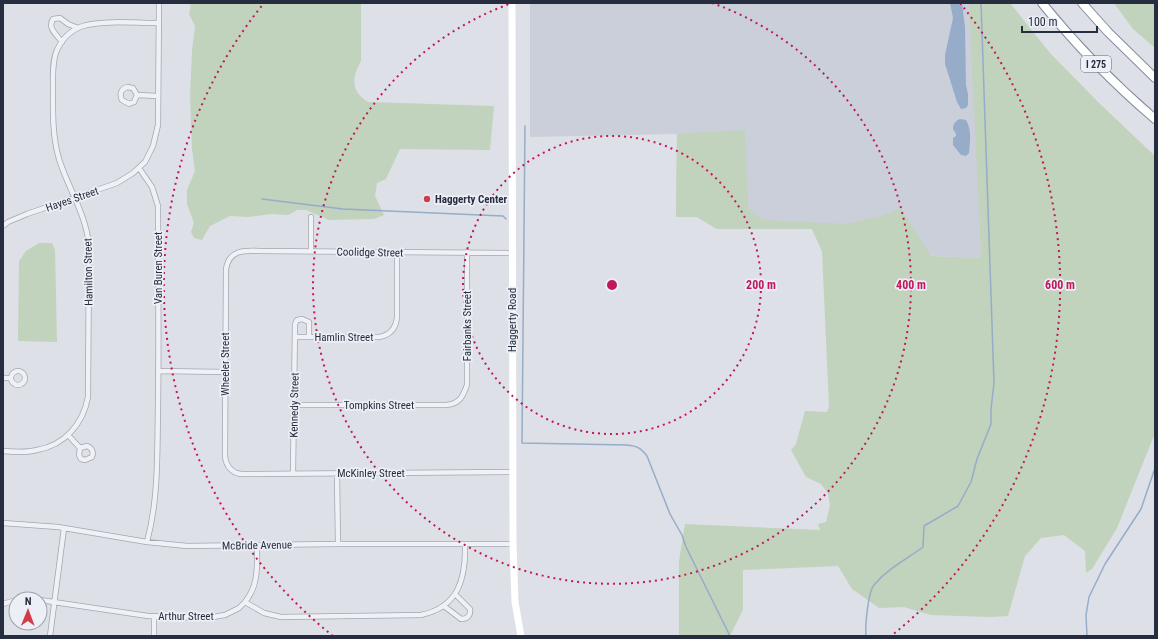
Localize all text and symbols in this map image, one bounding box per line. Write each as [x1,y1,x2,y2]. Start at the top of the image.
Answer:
scale bar [1022,8,1097,34]
text: 100 m [1028,15,1058,29]
road number: I 275 [1081,56,1111,72]
street label: Hayes Street [44,184,100,215]
place label: Haggerty Center [435,193,508,206]
marker: Haggerty Center [422,194,432,204]
street label: Van Buren Street [152,232,165,304]
street label: Hamilton Street [81,238,96,306]
street label: Coolidge Street [337,245,403,260]
centre of rings [605,278,619,292]
text: 200 m [746,278,776,292]
text: 400 m [896,278,926,292]
text: 600 m [1045,278,1075,292]
street label: Haggerty Road [506,288,519,352]
street label: Fairbanks Street [461,291,474,361]
street label: Hamlin Street [314,331,374,344]
street label: Wheeler Street [219,332,232,396]
street label: Kennedy Street [287,372,302,438]
street label: Tompkins Street [344,399,414,412]
street label: McKinley Street [337,467,405,480]
street label: McBride Avenue [222,538,292,553]
north arrow [8,591,48,631]
text: N [25,595,32,608]
street label: Arthur Street [158,610,214,623]

